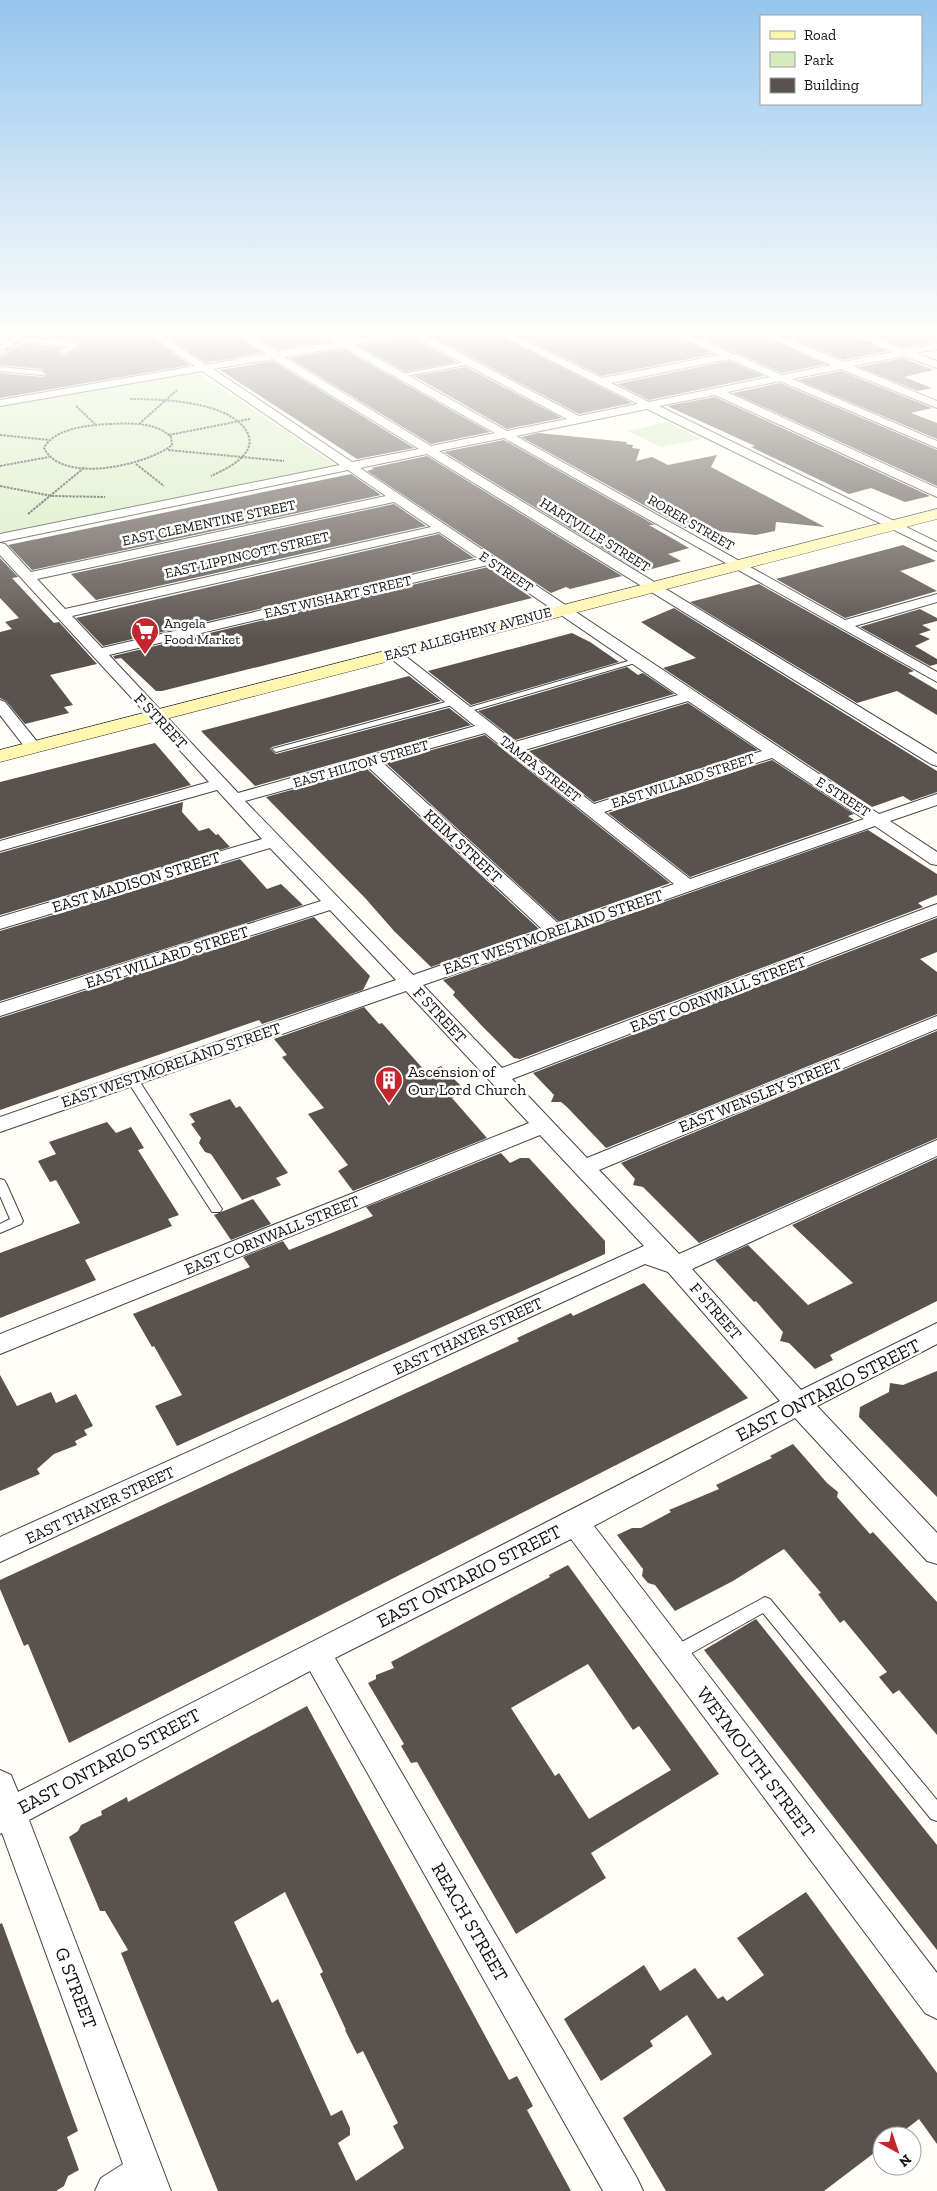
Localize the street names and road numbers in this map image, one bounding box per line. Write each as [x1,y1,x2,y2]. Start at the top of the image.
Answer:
street label: RORER STREET [645,491,738,555]
street label: HARTVILLE STREET [537,494,654,576]
street label: EAST CLEMENTINE STREET [121,496,298,550]
street label: EAST LIPPINCOTT STREET [163,528,331,582]
street label: E STREET [476,548,536,596]
street label: EAST WISHART STREET [263,572,414,622]
street label: EAST ALLEGHENY AVENUE [383,603,553,665]
street label: F STREET [130,689,192,753]
street label: TAMPA STREET [496,732,584,806]
street label: EAST HILTON STREET [291,736,431,792]
street label: EAST WILLARD STREET [609,750,757,812]
street label: E STREET [813,773,874,821]
street label: KEIM STREET [420,805,506,887]
street label: EAST MADISON STREET [50,847,222,917]
street label: EAST WESTMORELAND STREET [441,885,666,979]
street label: EAST WILLARD STREET [83,922,251,992]
street label: EAST CORNWALL STREET [627,952,809,1036]
street label: F STREET [409,983,471,1047]
street label: EAST WESTMORELAND STREET [59,1018,284,1112]
street label: EAST WENSLEY STREET [676,1054,844,1136]
street label: EAST CORNWALL STREET [182,1191,362,1279]
street label: F STREET [686,1279,746,1343]
street label: EAST THAYER STREET [390,1293,546,1379]
street label: EAST ONTARIO STREET [732,1333,924,1446]
street label: EAST THAYER STREET [22,1462,178,1548]
street label: EAST ONTARIO STREET [373,1519,565,1632]
street label: WEYMOUTH STREET [692,1682,820,1842]
street label: EAST ONTARIO STREET [14,1703,204,1819]
street label: REACH STREET [427,1858,513,1986]
street label: G STREET [50,1944,102,2032]

